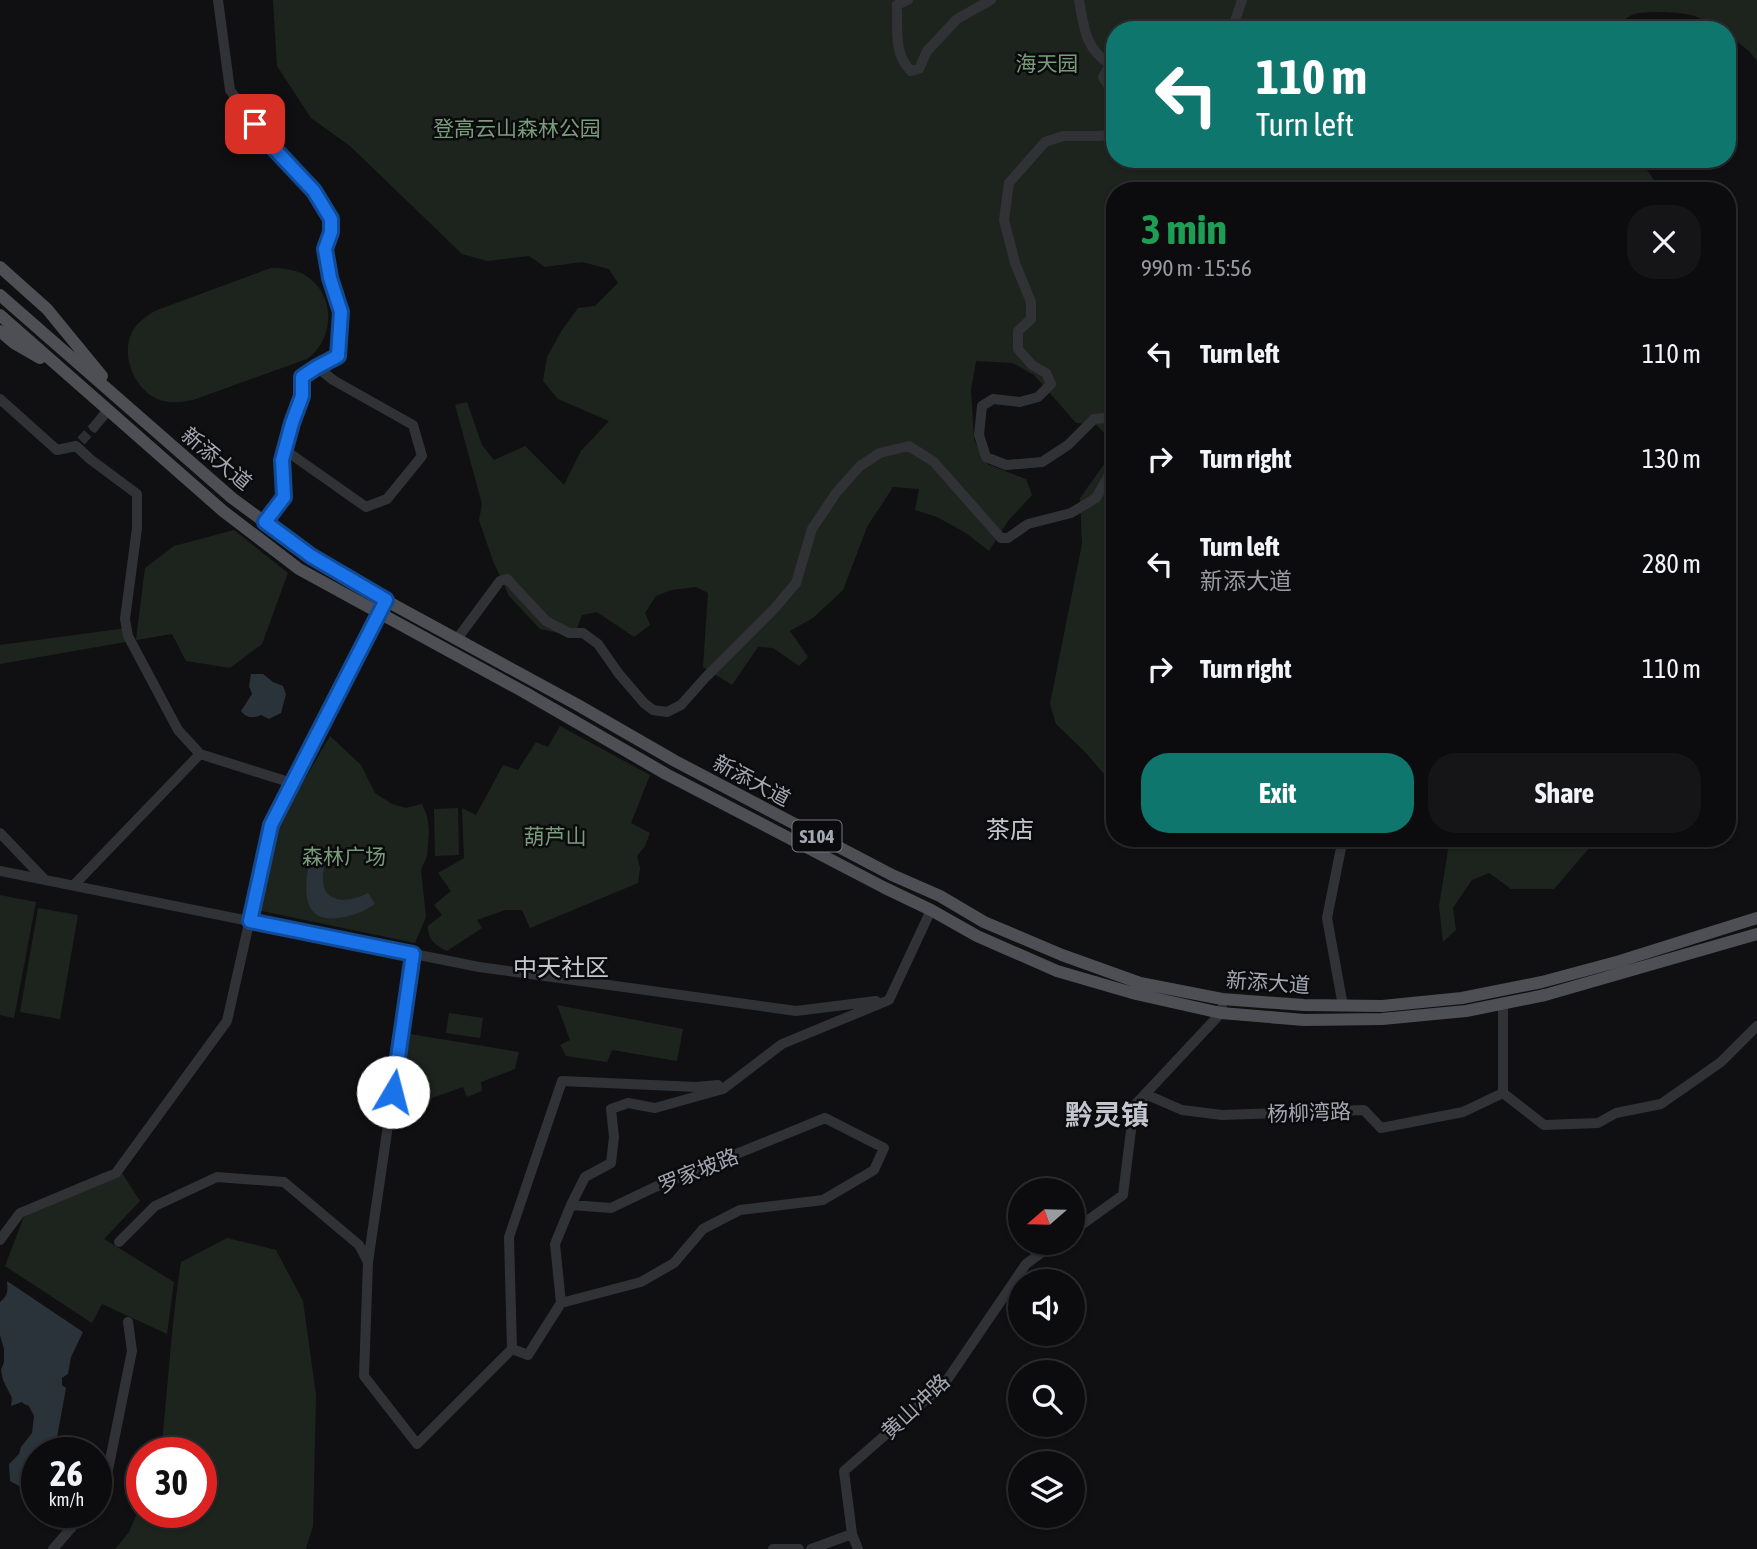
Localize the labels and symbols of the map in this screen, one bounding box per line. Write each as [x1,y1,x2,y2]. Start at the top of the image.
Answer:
park label: 海天园 [1016,51,1079,75]
pin [225,94,285,154]
park label: 登高云山森林公园 [433,116,601,140]
street label: 新添大道 [177,422,257,494]
street label: 新添大道 [709,750,795,810]
district label: 茶店 [986,816,1034,843]
road number: S104 [792,820,842,852]
park label: 葫芦山 [524,824,587,848]
park label: 森林广场 [302,844,386,868]
district label: 中天社区 [513,954,609,981]
street label: 新添大道 [1225,967,1311,997]
position arrow [356,1055,430,1129]
district label: 黔灵镇 [1065,1099,1149,1131]
street label: 杨柳湾路 [1267,1099,1351,1125]
street label: 罗家坡路 [655,1143,741,1197]
north arrow [1008,1178,1085,1255]
street label: 黄山冲路 [876,1369,954,1443]
speed limit sign: 30 [126,1437,217,1528]

